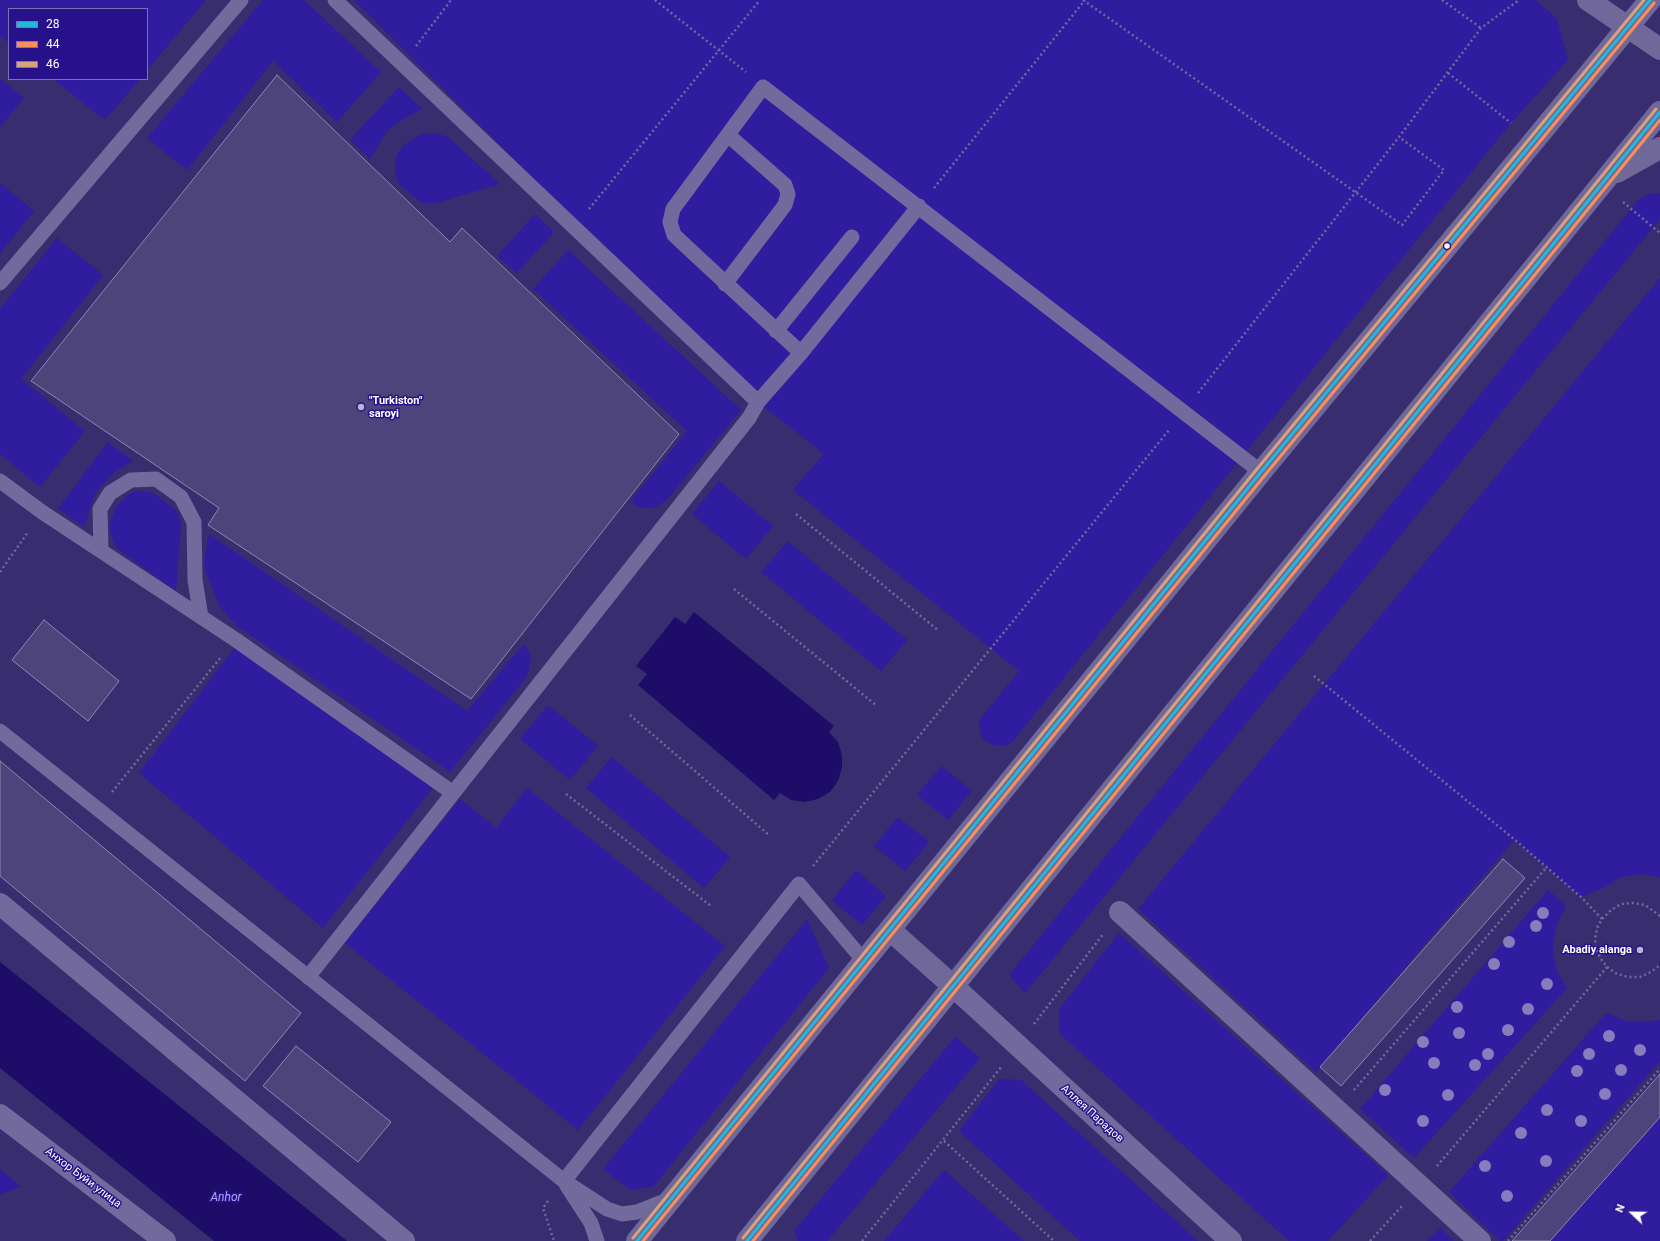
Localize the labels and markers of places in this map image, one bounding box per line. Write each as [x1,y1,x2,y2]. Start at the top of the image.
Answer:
unlabelled marker [1442,241,1452,251]
place label: "Turkiston" saroyi [369,394,423,420]
marker: "Turkiston" saroyi [356,402,366,412]
place label: Abadiy alanga [1562,943,1632,957]
marker: Abadiy alanga [1635,945,1645,955]

